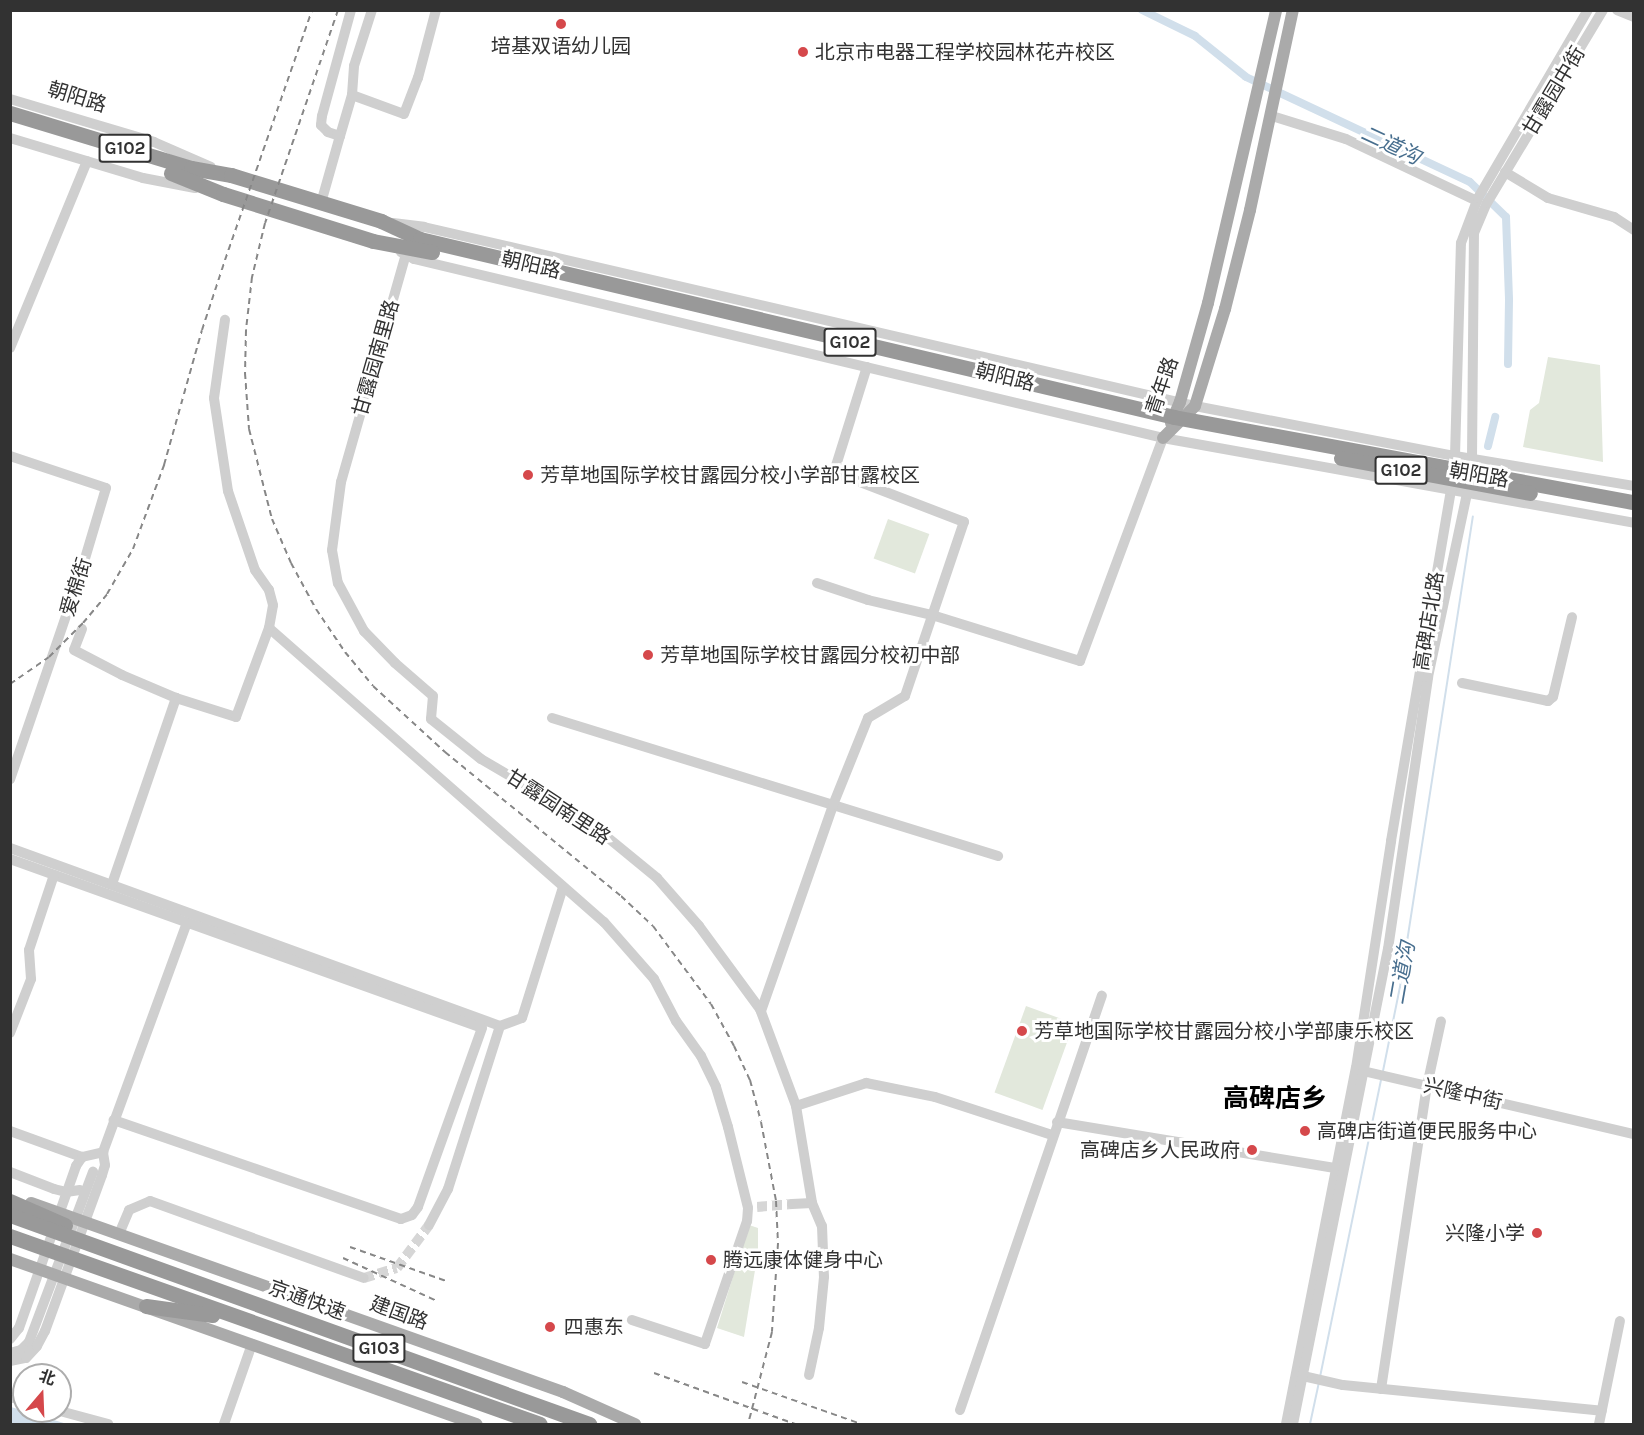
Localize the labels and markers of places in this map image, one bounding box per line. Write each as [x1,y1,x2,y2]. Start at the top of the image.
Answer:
marker: 培基双语幼儿园 [554,17,568,31]
place label: 培基双语幼儿园 [491,34,631,58]
place label: 北京市电器工程学校园林花卉校区 [815,40,1115,64]
marker: 北京市电器工程学校园林花卉校区 [796,45,810,59]
place label: 芳草地国际学校甘露园分校小学部甘露校区 [540,463,920,487]
marker: 芳草地国际学校甘露园分校小学部甘露校区 [521,468,535,482]
place label: 芳草地国际学校甘露园分校初中部 [660,643,960,667]
marker: 芳草地国际学校甘露园分校初中部 [641,648,655,662]
place label: 芳草地国际学校甘露园分校小学部康乐校区 [1034,1019,1414,1043]
marker: 芳草地国际学校甘露园分校小学部康乐校区 [1015,1024,1029,1038]
place label: 高碑店街道便民服务中心 [1317,1119,1537,1143]
marker: 高碑店街道便民服务中心 [1298,1124,1312,1138]
place label: 高碑店乡人民政府 [1080,1138,1240,1162]
marker: 高碑店乡人民政府 [1245,1143,1259,1157]
place label: 兴隆小学 [1445,1221,1525,1245]
marker: 兴隆小学 [1530,1226,1544,1240]
place label: 腾远康体健身中心 [723,1248,883,1272]
marker: 腾远康体健身中心 [704,1253,718,1267]
place label: 四惠东 [564,1315,624,1339]
marker: 四惠东 [541,1318,559,1336]

